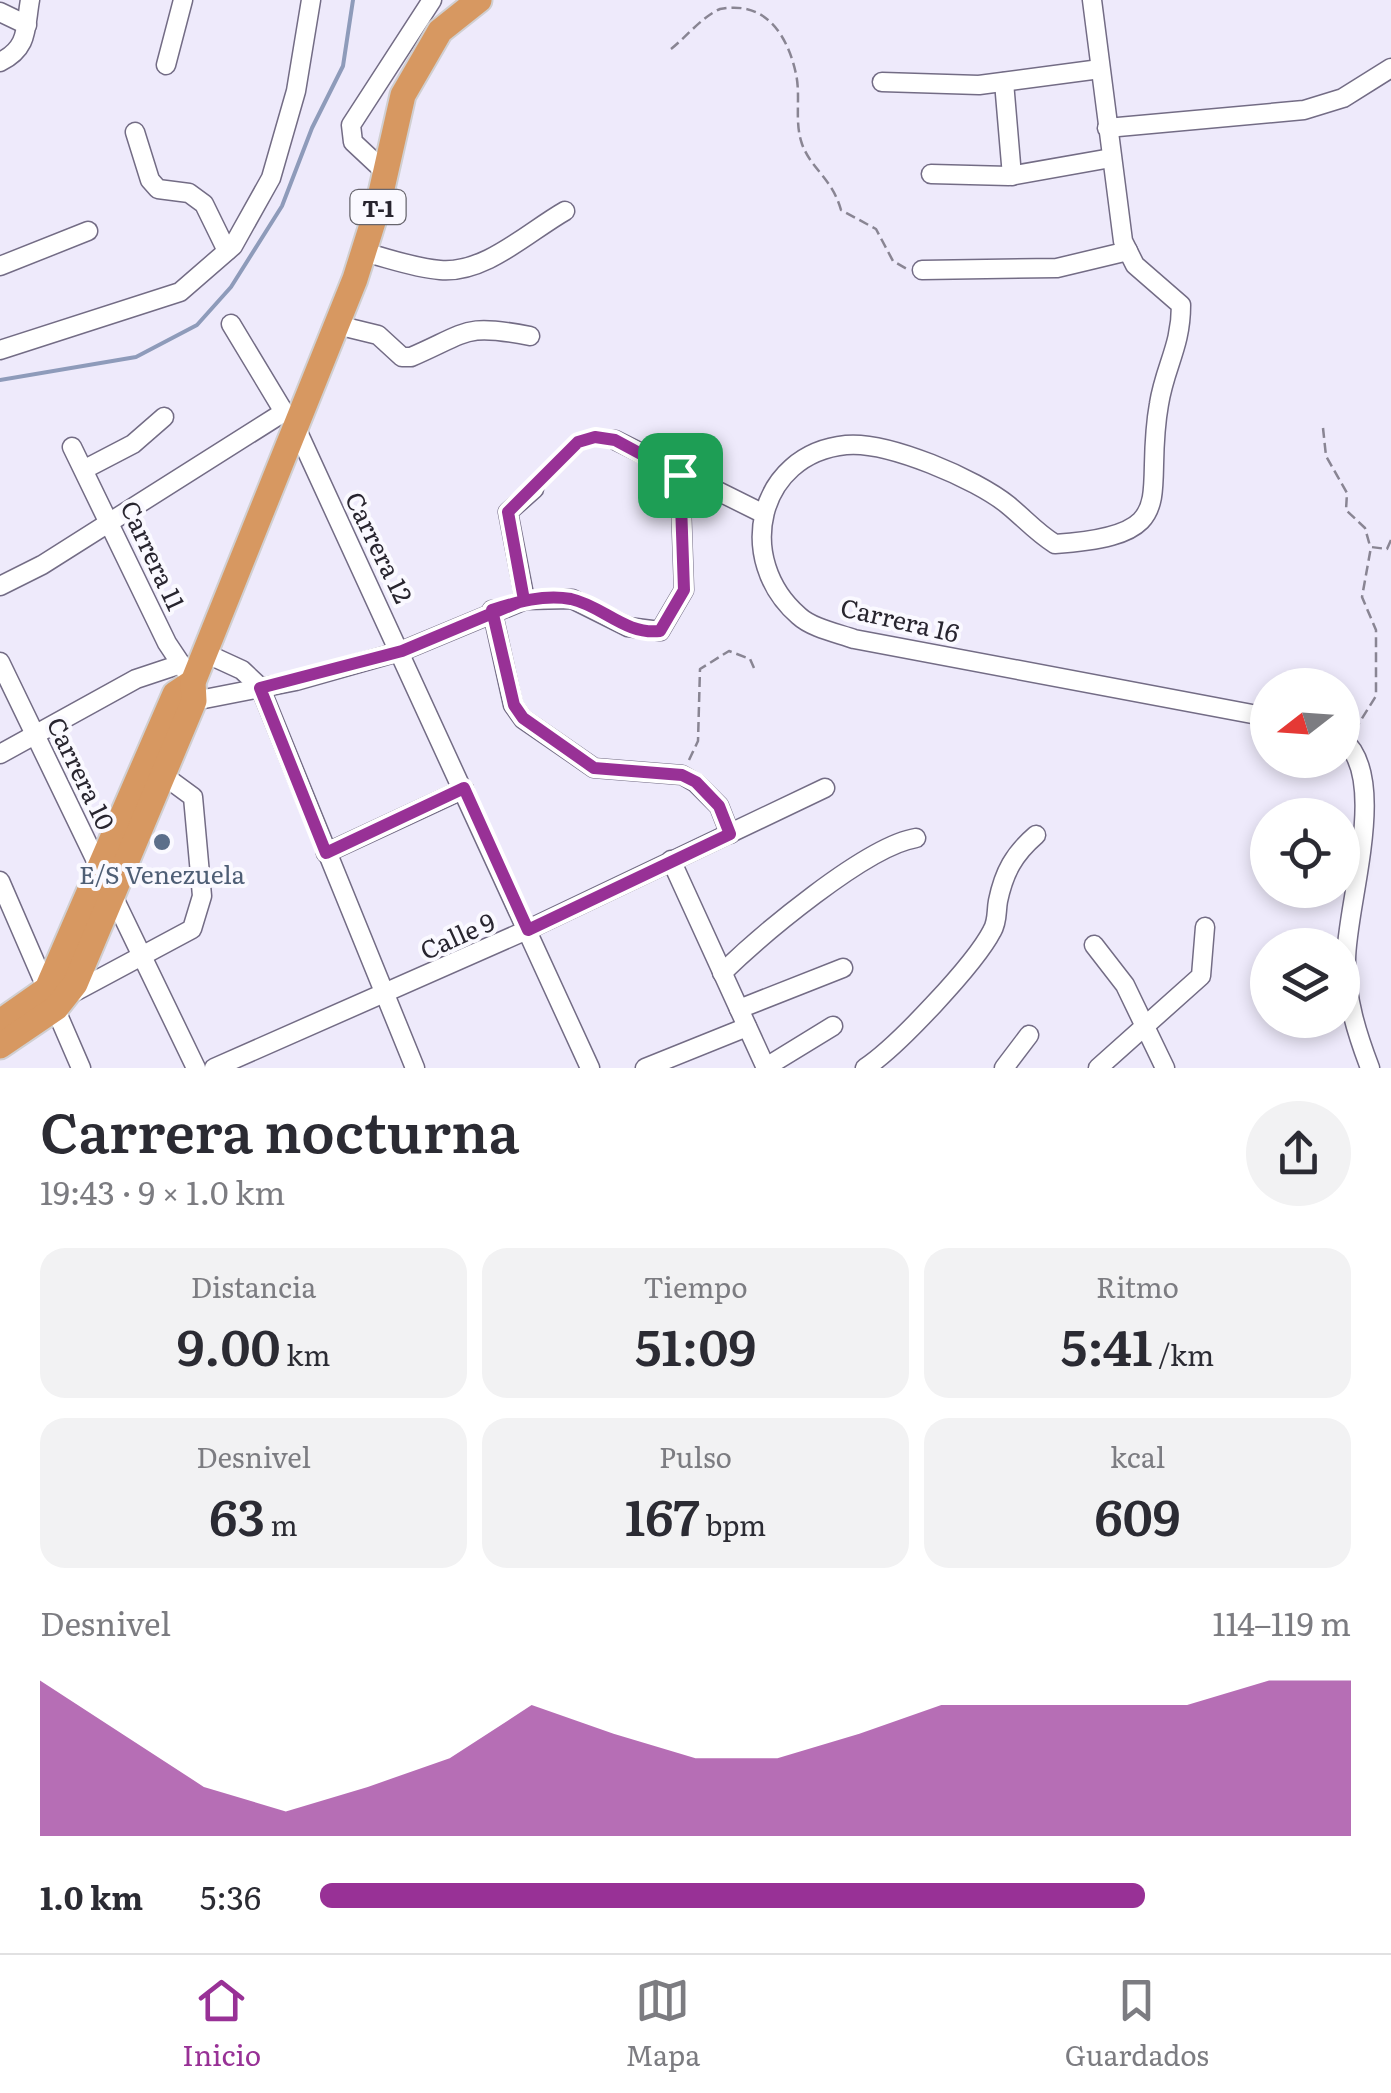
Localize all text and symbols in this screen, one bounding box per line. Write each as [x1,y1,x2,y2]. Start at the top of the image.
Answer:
road number: T-1 [350,190,406,224]
pin [638,433,723,518]
icon: arrive [653,448,708,503]
street label: Carrera 12 [337,485,423,609]
street label: Carrera 11 [112,494,196,616]
street label: Carrera 16 [837,587,963,651]
north arrow [1250,668,1360,778]
map controls [1250,668,1360,1038]
street label: Carrera 10 [39,710,125,836]
button: locate [1250,798,1360,908]
marker: E/S Venezuela [151,831,173,853]
place label: E/S Venezuela [79,855,246,892]
street label: Calle 9 [414,902,500,968]
button: layers [1250,928,1360,1038]
text: Carrera nocturna [40,1088,519,1170]
button: share [1246,1101,1351,1206]
text: 19:43 · 9 × 1.0 km [40,1167,285,1215]
text: Distancia [191,1265,316,1307]
text: Tiempo [643,1265,748,1307]
text: Ritmo [1096,1265,1179,1307]
text: 9.00 [177,1307,281,1381]
text: 51:09 [635,1307,756,1381]
text: 5:41 [1061,1307,1153,1381]
text: km [281,1333,330,1375]
text: /km [1153,1333,1214,1375]
text: Desnivel [196,1435,311,1477]
text: Pulso [659,1435,732,1477]
text: kcal [1110,1435,1165,1477]
text: 63 [209,1477,265,1551]
text: 167 [625,1477,700,1551]
text: 609 [1095,1477,1180,1551]
text: m [265,1503,298,1545]
text: bpm [700,1503,766,1545]
text: Desnivel [40,1598,171,1646]
text: 114–119 m [1212,1598,1351,1646]
text: 1.0 km [40,1872,143,1920]
text: 5:36 [200,1872,261,1920]
tab: Inicio [182,1973,261,2075]
tab: Mapa [626,1973,700,2075]
tab: Guardados [1065,1973,1209,2075]

